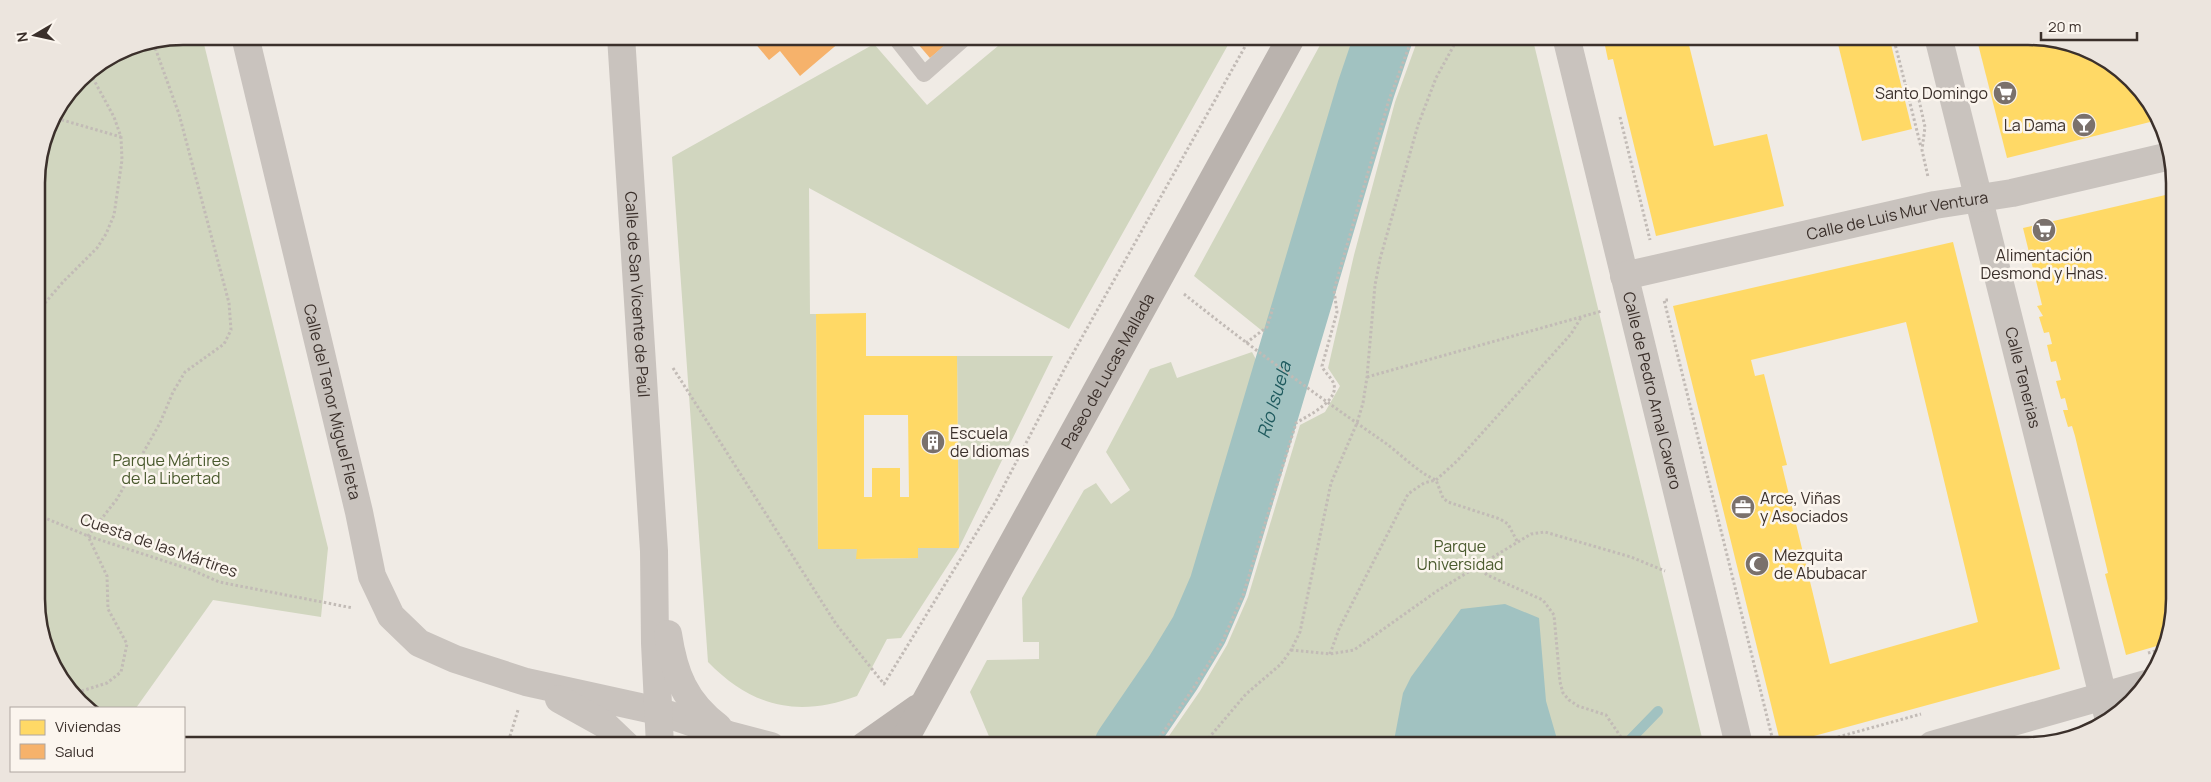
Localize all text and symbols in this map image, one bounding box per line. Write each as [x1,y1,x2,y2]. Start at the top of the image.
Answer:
north arrow [10,10,60,60]
scale bar [2041,10,2137,42]
text: 20 m [2048,16,2081,37]
text: N [11,31,32,44]
supermarket icon: Santo Domingo [1992,80,2018,106]
place label: Santo Domingo [1875,82,1988,104]
bar icon: La Dama [2071,112,2097,138]
place label: La Dama [2004,114,2066,136]
street label: Calle de Luis Mur Ventura [1804,186,1990,245]
street label: Calle de San Vicente de Paúl [620,191,655,398]
supermarket icon: Alimentación Desmond y Hnas. [2031,217,2057,243]
place label: Alimentación Desmond y Hnas. [1980,244,2108,284]
street label: Paseo de Lucas Mallada [1056,289,1159,453]
street label: Calle de Pedro Arnal Cavero [1618,289,1687,492]
street label: Calle del Tenor Miguel Fleta [299,302,367,502]
street label: Calle Tenerias [2000,325,2047,430]
water label: Río Isuela [1251,358,1297,441]
place label: Escuela de Idiomas [950,422,1029,462]
building icon: Escuela de Idiomas [920,429,946,455]
park label: Parque Mártires de la Libertad [112,449,230,489]
place label: Arce, Viñas y Asociados [1760,487,1848,527]
office icon: Arce, Viñas y Asociados [1730,494,1756,520]
street label: Cuesta de las Mártires [77,508,241,582]
park label: Parque Universidad [1416,535,1504,575]
place label: Mezquita de Abubacar [1774,544,1867,584]
mosque icon: Mezquita de Abubacar [1744,551,1770,577]
legend [10,707,185,772]
text: Viviendas [55,716,121,737]
text: Salud [55,741,94,762]

